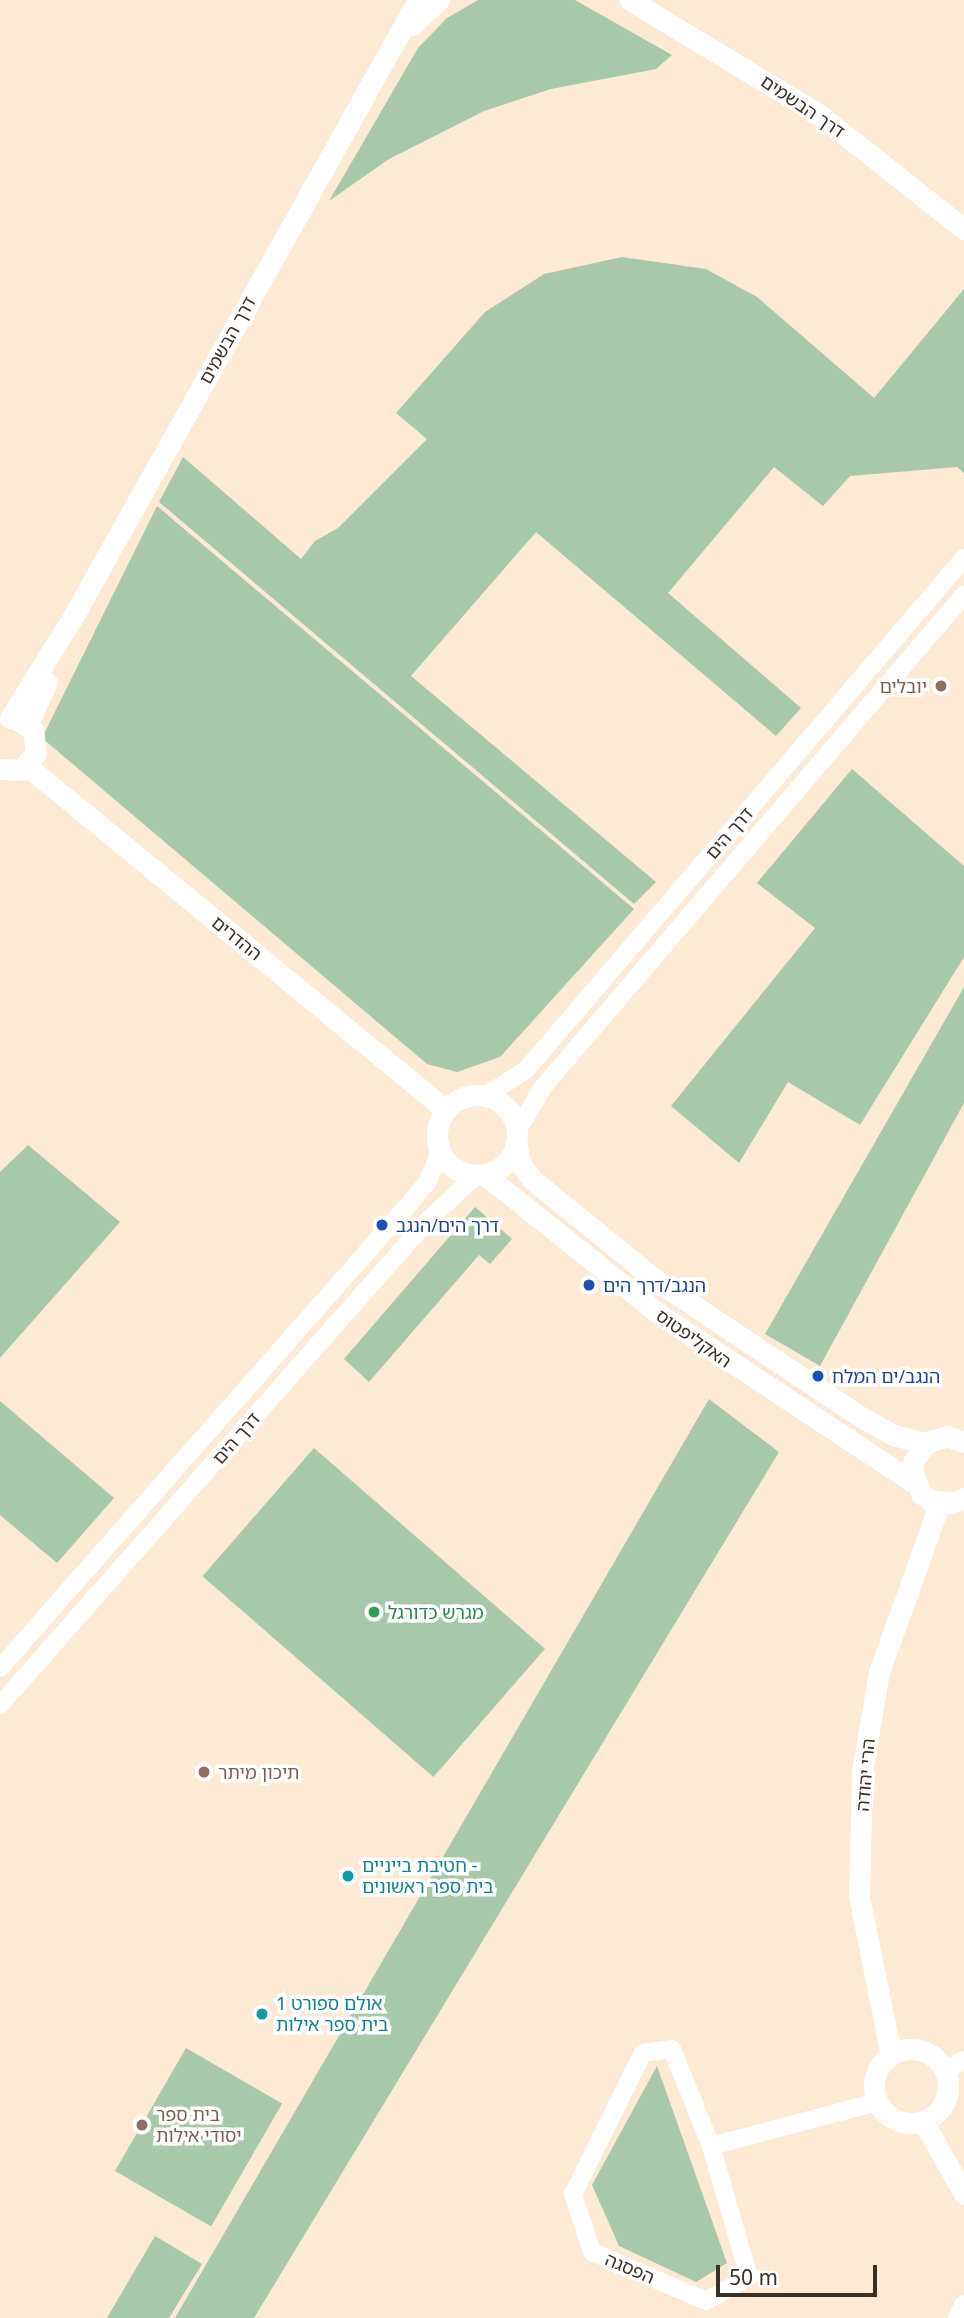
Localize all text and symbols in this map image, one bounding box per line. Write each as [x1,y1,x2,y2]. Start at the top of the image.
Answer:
street label: דרך הבשמים [757,70,849,142]
street label: דרך הבשמים [194,293,260,387]
place label: יובלים [880,675,927,697]
marker: יובלים [933,678,949,694]
street label: דרך הים [701,803,757,863]
street label: ההדרים [208,911,266,965]
place label: דרך הים/הנגב [396,1214,499,1236]
marker: דרך הים/הנגב [374,1217,390,1233]
place label: הנגב/דרך הים [603,1274,706,1296]
marker: הנגב/דרך הים [581,1277,597,1293]
street label: האקליפטוס [652,1304,736,1372]
place label: הנגב/ים המלח [832,1365,940,1387]
marker: הנגב/ים המלח [810,1368,826,1384]
street label: דרך הים [208,1408,264,1468]
place label: מגרש כדורגל [388,1601,484,1623]
marker: מגרש כדורגל [366,1604,382,1620]
street label: הרי יהודה [851,1738,879,1812]
place label: תיכון מיתר [218,1761,299,1783]
marker: תיכון מיתר [196,1764,212,1780]
place label: חטיבת בייניים - בית ספר ראשונים [362,1855,494,1898]
marker: חטיבת בייניים - בית ספר ראשונים [340,1868,356,1884]
place label: אולם ספורט 1 בית ספר אילות [276,1993,388,2036]
marker: אולם ספורט 1 בית ספר אילות [254,2006,270,2022]
place label: בית ספר יסודי אילות [156,2104,242,2146]
marker: בית ספר יסודי אילות [134,2117,150,2133]
street label: הפסגה [602,2248,658,2288]
scale bar [719,2252,880,2296]
text: 50 m [729,2263,778,2291]

